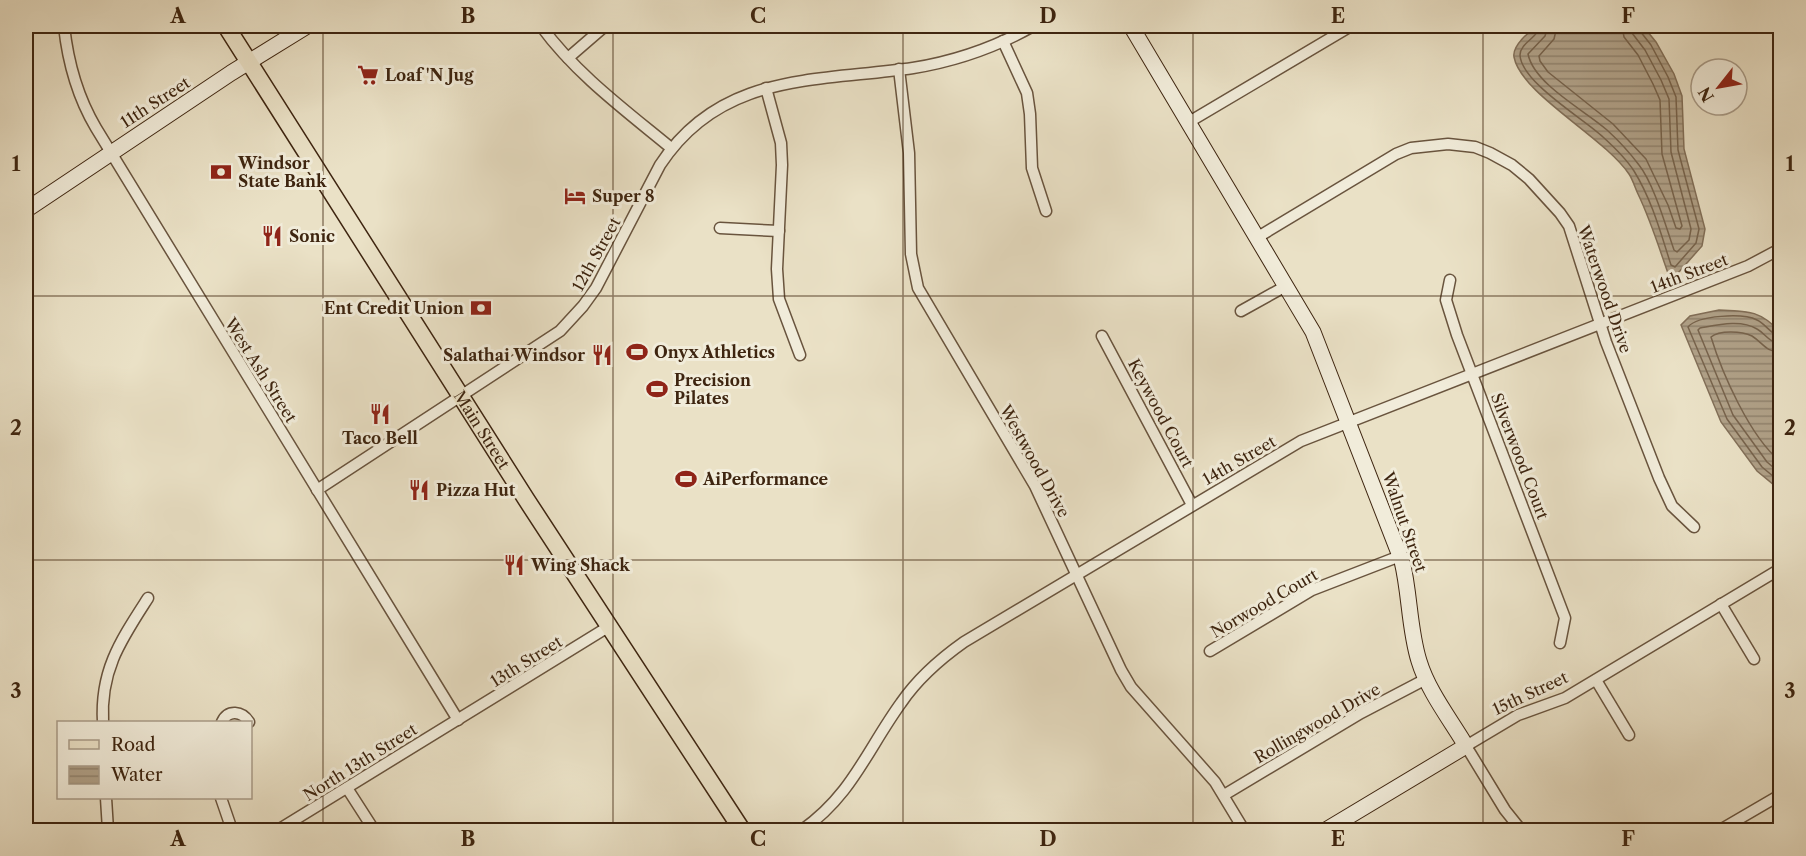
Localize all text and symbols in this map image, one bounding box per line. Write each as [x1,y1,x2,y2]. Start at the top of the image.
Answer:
text: A [169,4,186,28]
text: B [461,4,476,28]
text: C [750,4,766,28]
text: D [1039,4,1057,28]
text: E [1331,4,1345,28]
text: F [1621,4,1635,28]
north arrow [1689,57,1749,117]
supermarket icon: Loaf 'N Jug [356,63,380,87]
place label: Loaf 'N Jug [385,65,474,85]
street label: 11th Street [117,72,194,132]
text: N [1694,84,1718,106]
text: 1 [12,152,21,176]
text: 1 [1786,152,1795,176]
place label: Windsor State Bank [237,153,327,191]
bank icon: Windsor State Bank [209,160,233,184]
hotel icon: Super 8 [563,184,587,208]
place label: Super 8 [592,186,655,206]
street label: 12th Street [568,213,625,294]
street label: Waterwood Drive [1573,221,1636,356]
restaurant icon: Sonic [260,224,284,248]
place label: Sonic [289,226,335,246]
street label: 14th Street [1647,249,1731,297]
bank icon: Ent Credit Union [469,296,493,320]
place label: Ent Credit Union [324,298,464,318]
street label: West Ash Street [220,313,301,426]
sports icon: Onyx Athletics [625,340,649,364]
place label: Onyx Athletics [654,342,775,362]
restaurant icon: Salathai Windsor [590,343,614,367]
place label: Salathai Windsor [443,345,585,365]
street label: Keywood Court [1124,355,1198,471]
place label: Precision Pilates [674,370,751,408]
sports icon: Precision Pilates [645,377,669,401]
street label: Main Street [450,387,514,473]
street label: Silverwood Court [1487,390,1553,522]
street label: Westwood Drive [995,400,1074,521]
restaurant icon: Taco Bell [368,402,392,426]
text: 2 [10,416,22,440]
text: 2 [1784,416,1796,440]
place label: Taco Bell [342,428,418,448]
street label: 14th Street [1199,431,1279,489]
sports icon: AiPerformance [674,467,698,491]
street label: Walnut Street [1378,468,1432,575]
place label: AiPerformance [702,469,829,489]
restaurant icon: Pizza Hut [407,478,431,502]
place label: Pizza Hut [436,480,516,500]
restaurant icon: Wing Shack [502,553,526,577]
place label: Wing Shack [530,555,630,575]
street label: Norwood Court [1207,564,1321,642]
street label: 13th Street [486,631,566,691]
street label: 15th Street [1489,667,1571,719]
text: 3 [10,679,22,703]
street label: Rollingwood Drive [1250,679,1384,767]
text: 3 [1784,679,1796,703]
street label: North 13th Street [300,719,421,805]
legend [57,721,252,799]
text: Road [111,734,156,756]
text: Water [110,764,163,786]
text: A [169,827,186,851]
text: B [461,827,476,851]
text: C [750,827,766,851]
text: D [1039,827,1057,851]
text: E [1331,827,1345,851]
text: F [1621,827,1635,851]

